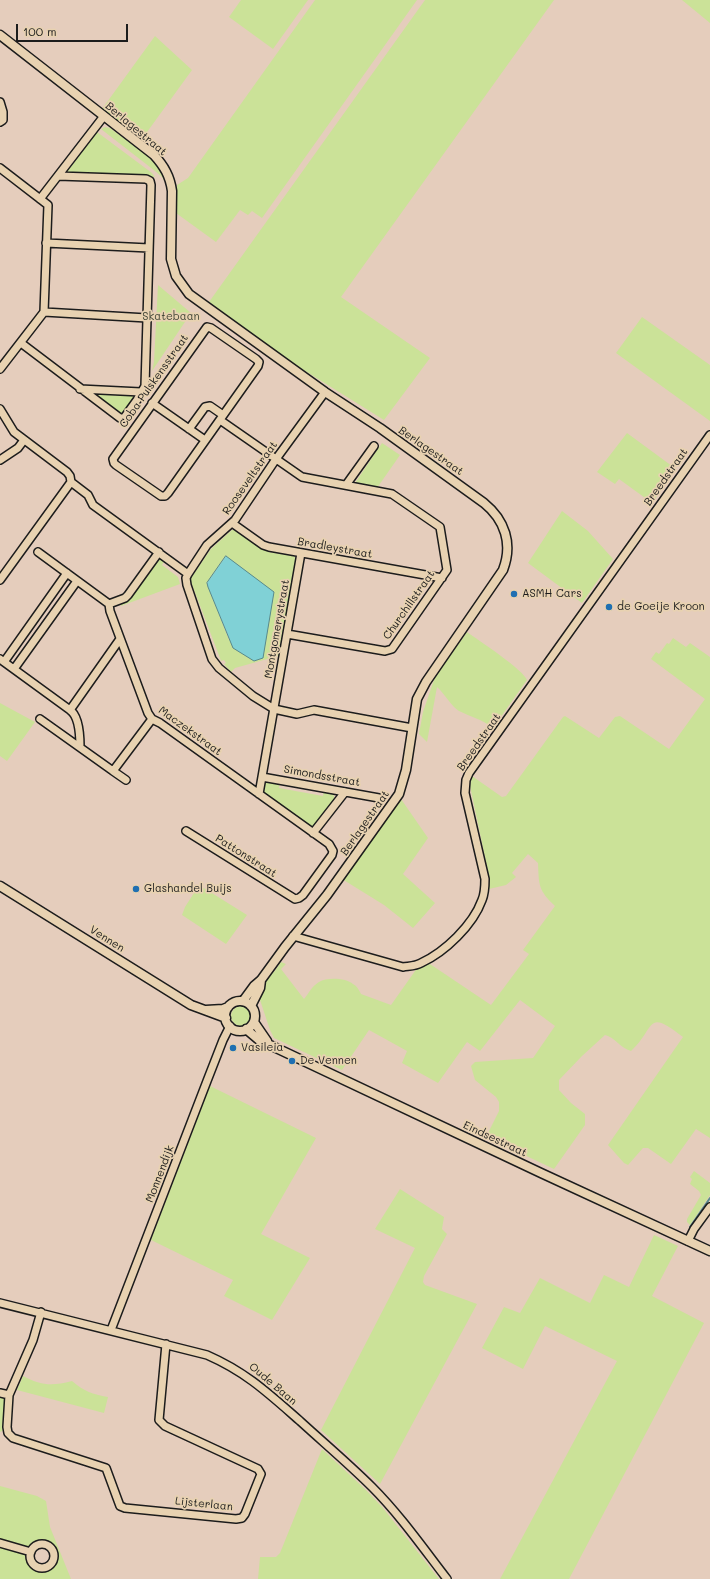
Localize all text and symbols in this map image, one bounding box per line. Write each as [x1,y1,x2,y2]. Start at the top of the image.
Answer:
scale bar [18,16,130,42]
text: 100 m [23,23,57,39]
street label: Berlagestraat [103,99,169,159]
park label: Skatebaan [142,310,200,324]
street label: Coba Pulskensstraat [117,332,191,430]
street label: Berlagestraat [396,424,466,478]
street label: Rooseveltstraat [220,439,280,517]
street label: Breedstraat [641,446,691,508]
street label: Bradleystraat [297,535,373,561]
street label: Churchillstraat [380,568,438,642]
street label: Montgomerystraat [262,579,292,679]
place label: ASMH Cars [522,587,582,601]
marker: ASMH Cars [509,589,519,599]
place label: de Goeije Kroon [617,600,705,614]
marker: de Goeije Kroon [604,602,614,612]
street label: Maczekstraat [156,704,224,758]
street label: Breedstraat [454,711,504,773]
street label: Simondsstraat [283,763,361,789]
street label: Berlagestraat [338,788,392,858]
street label: Pattonstraat [213,832,279,880]
place label: Glashandel Buijs [144,882,232,896]
marker: Glashandel Buijs [131,884,141,894]
street label: Vennen [87,923,127,955]
place label: Vasileia [241,1041,283,1055]
marker: Vasileia [228,1043,238,1053]
place label: De Vennen [300,1054,357,1068]
marker: De Vennen [287,1056,297,1066]
street label: Eindsestraat [461,1118,529,1160]
street label: Monnendijk [143,1144,177,1204]
street label: Oude Baan [246,1360,300,1408]
street label: Lijsterlaan [175,1494,233,1514]

